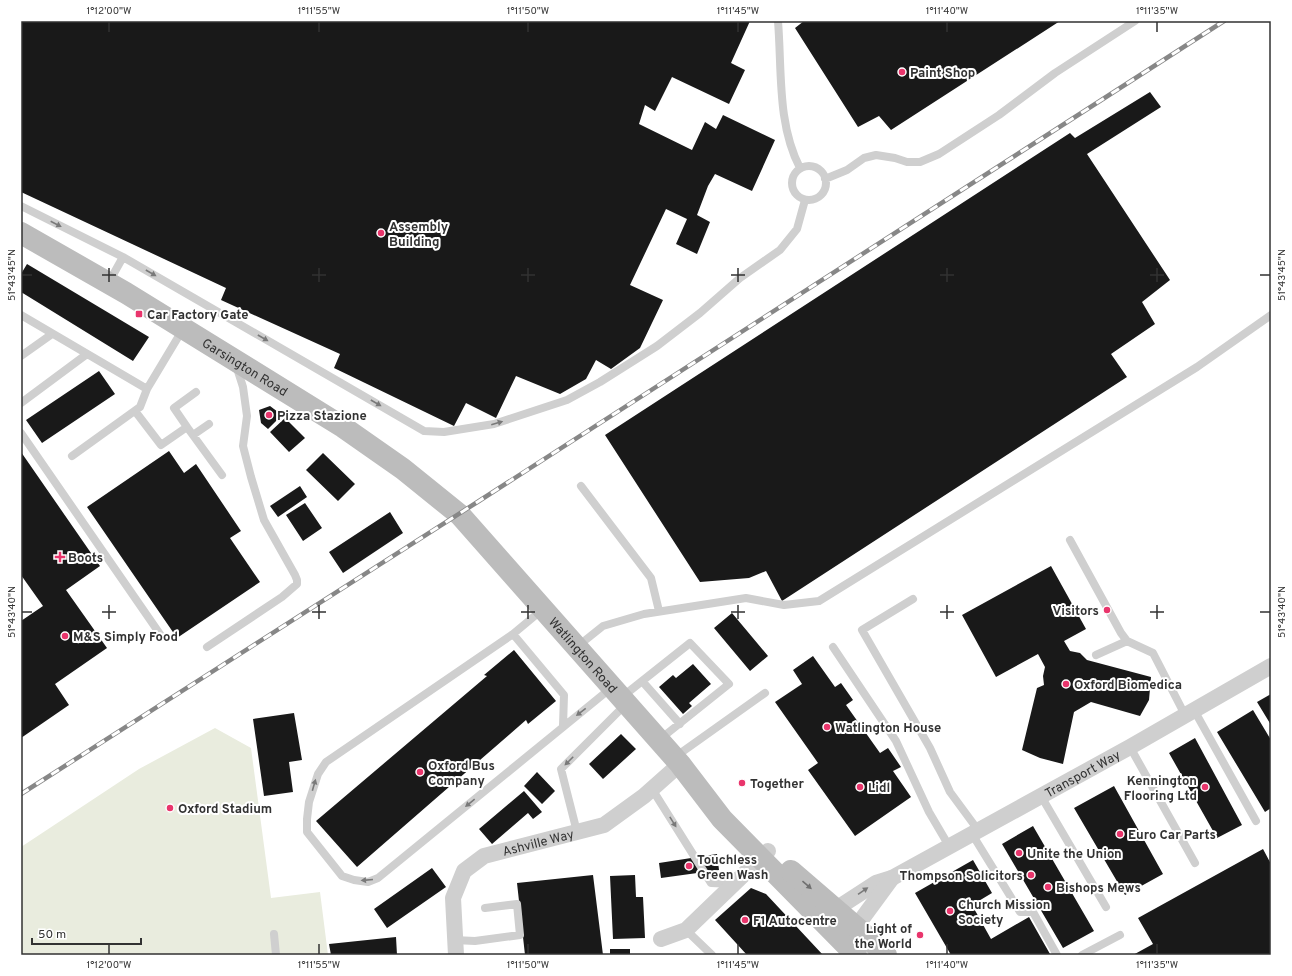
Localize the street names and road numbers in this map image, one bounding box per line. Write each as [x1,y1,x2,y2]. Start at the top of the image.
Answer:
street label: Garsington Road [198,336,290,401]
street label: Watlington Road [544,615,620,697]
street label: Transport Way [1043,748,1124,802]
street label: Ashville Way [501,827,576,861]

